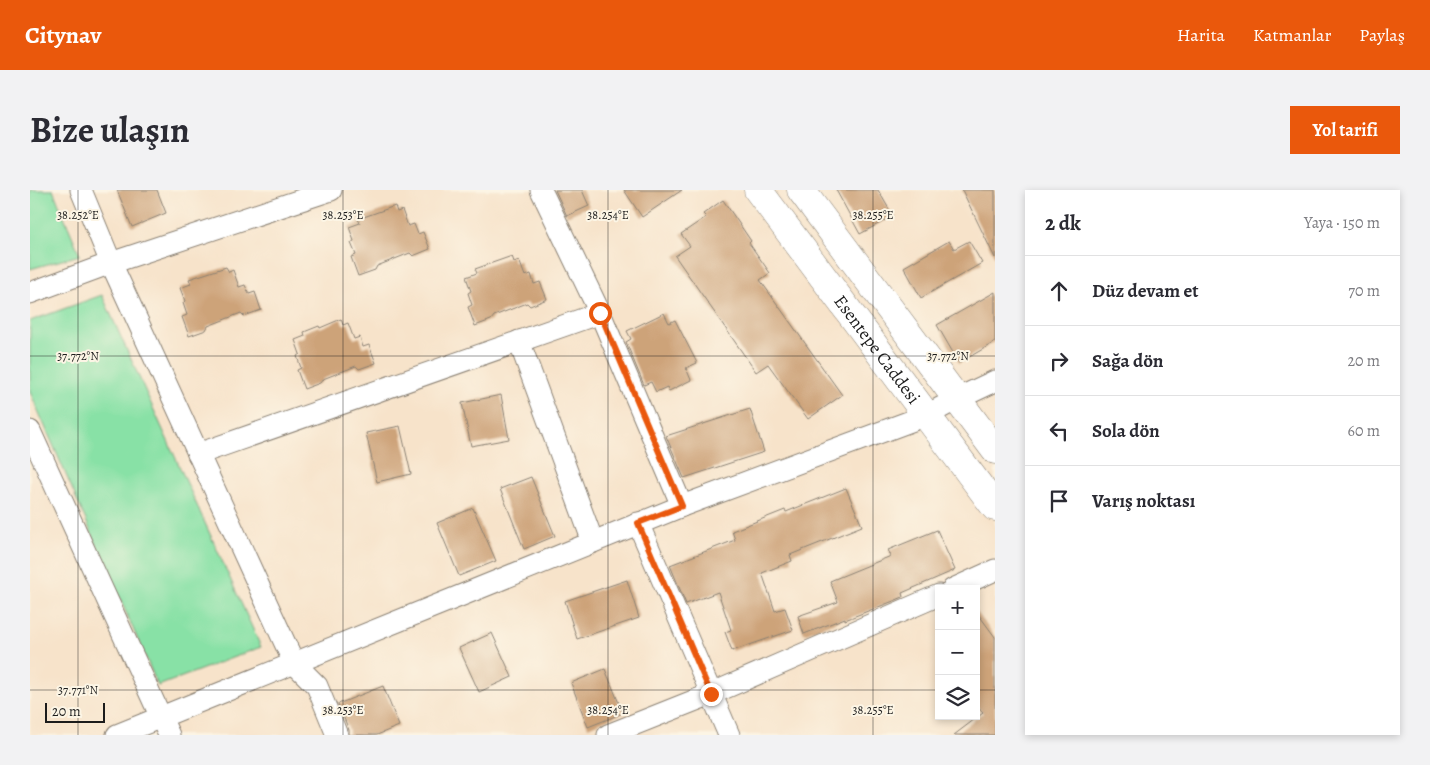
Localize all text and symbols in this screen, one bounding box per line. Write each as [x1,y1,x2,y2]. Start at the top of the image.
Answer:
text: Citynav [25,19,101,51]
text: Harita [1177,23,1225,47]
text: Katmanlar [1253,23,1331,47]
text: Paylaş [1359,23,1405,47]
text: Bize ulaşın [30,106,190,154]
button: Yol tarifi [1290,106,1400,154]
text: 38.252°E [57,207,99,223]
text: 38.253°E [322,207,364,223]
text: 38.254°E [587,207,629,223]
text: 38.255°E [852,207,894,223]
text: 2 dk [1045,209,1081,237]
text: Yaya · 150 m [1304,212,1380,234]
icon: ahead [1045,277,1073,305]
text: Düz devam et [1092,278,1199,304]
text: 70 m [1348,280,1380,302]
street label: Esentepe Caddesi [828,290,926,409]
route start [589,302,612,325]
icon: right [1045,347,1073,375]
text: 37.772°N [57,348,99,364]
text: 37.772°N [927,348,969,364]
text: Sağa dön [1092,348,1164,374]
text: 20 m [1347,350,1380,372]
icon: left [1045,417,1073,445]
text: Sola dön [1092,418,1160,444]
text: 60 m [1348,420,1380,442]
icon: arrive [1045,487,1073,515]
text: Varış noktası [1092,488,1195,514]
map controls [935,585,980,720]
button: + [935,585,980,630]
button: − [935,630,980,675]
button: layers [935,675,980,720]
text: 37.771°N [58,682,98,698]
route end [700,683,723,706]
scale bar [45,700,105,723]
text: 20 m [52,702,81,721]
text: 38.253°E [322,702,364,718]
text: 38.254°E [587,702,629,718]
text: 38.255°E [852,702,894,718]

